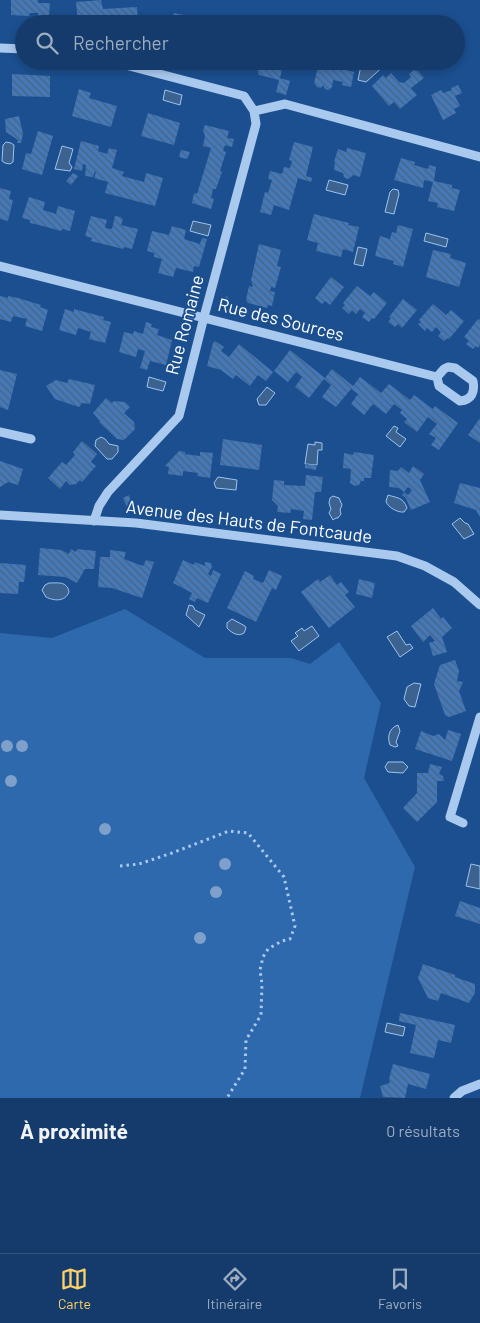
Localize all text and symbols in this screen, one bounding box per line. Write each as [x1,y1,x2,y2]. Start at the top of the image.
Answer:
search box [15,15,465,70]
icon: search [33,29,61,57]
text: Rechercher [73,31,169,54]
street label: Rue Romaine [160,272,208,377]
street label: Rue des Sources [216,293,347,345]
street label: Avenue des Hauts de Fontcaude [125,495,373,547]
text: À proximité [20,1118,128,1143]
text: 0 résultats [386,1121,460,1140]
tab: Carte [58,1265,91,1312]
tab: Itinéraire [207,1265,262,1312]
tab: Favoris [378,1265,422,1312]

